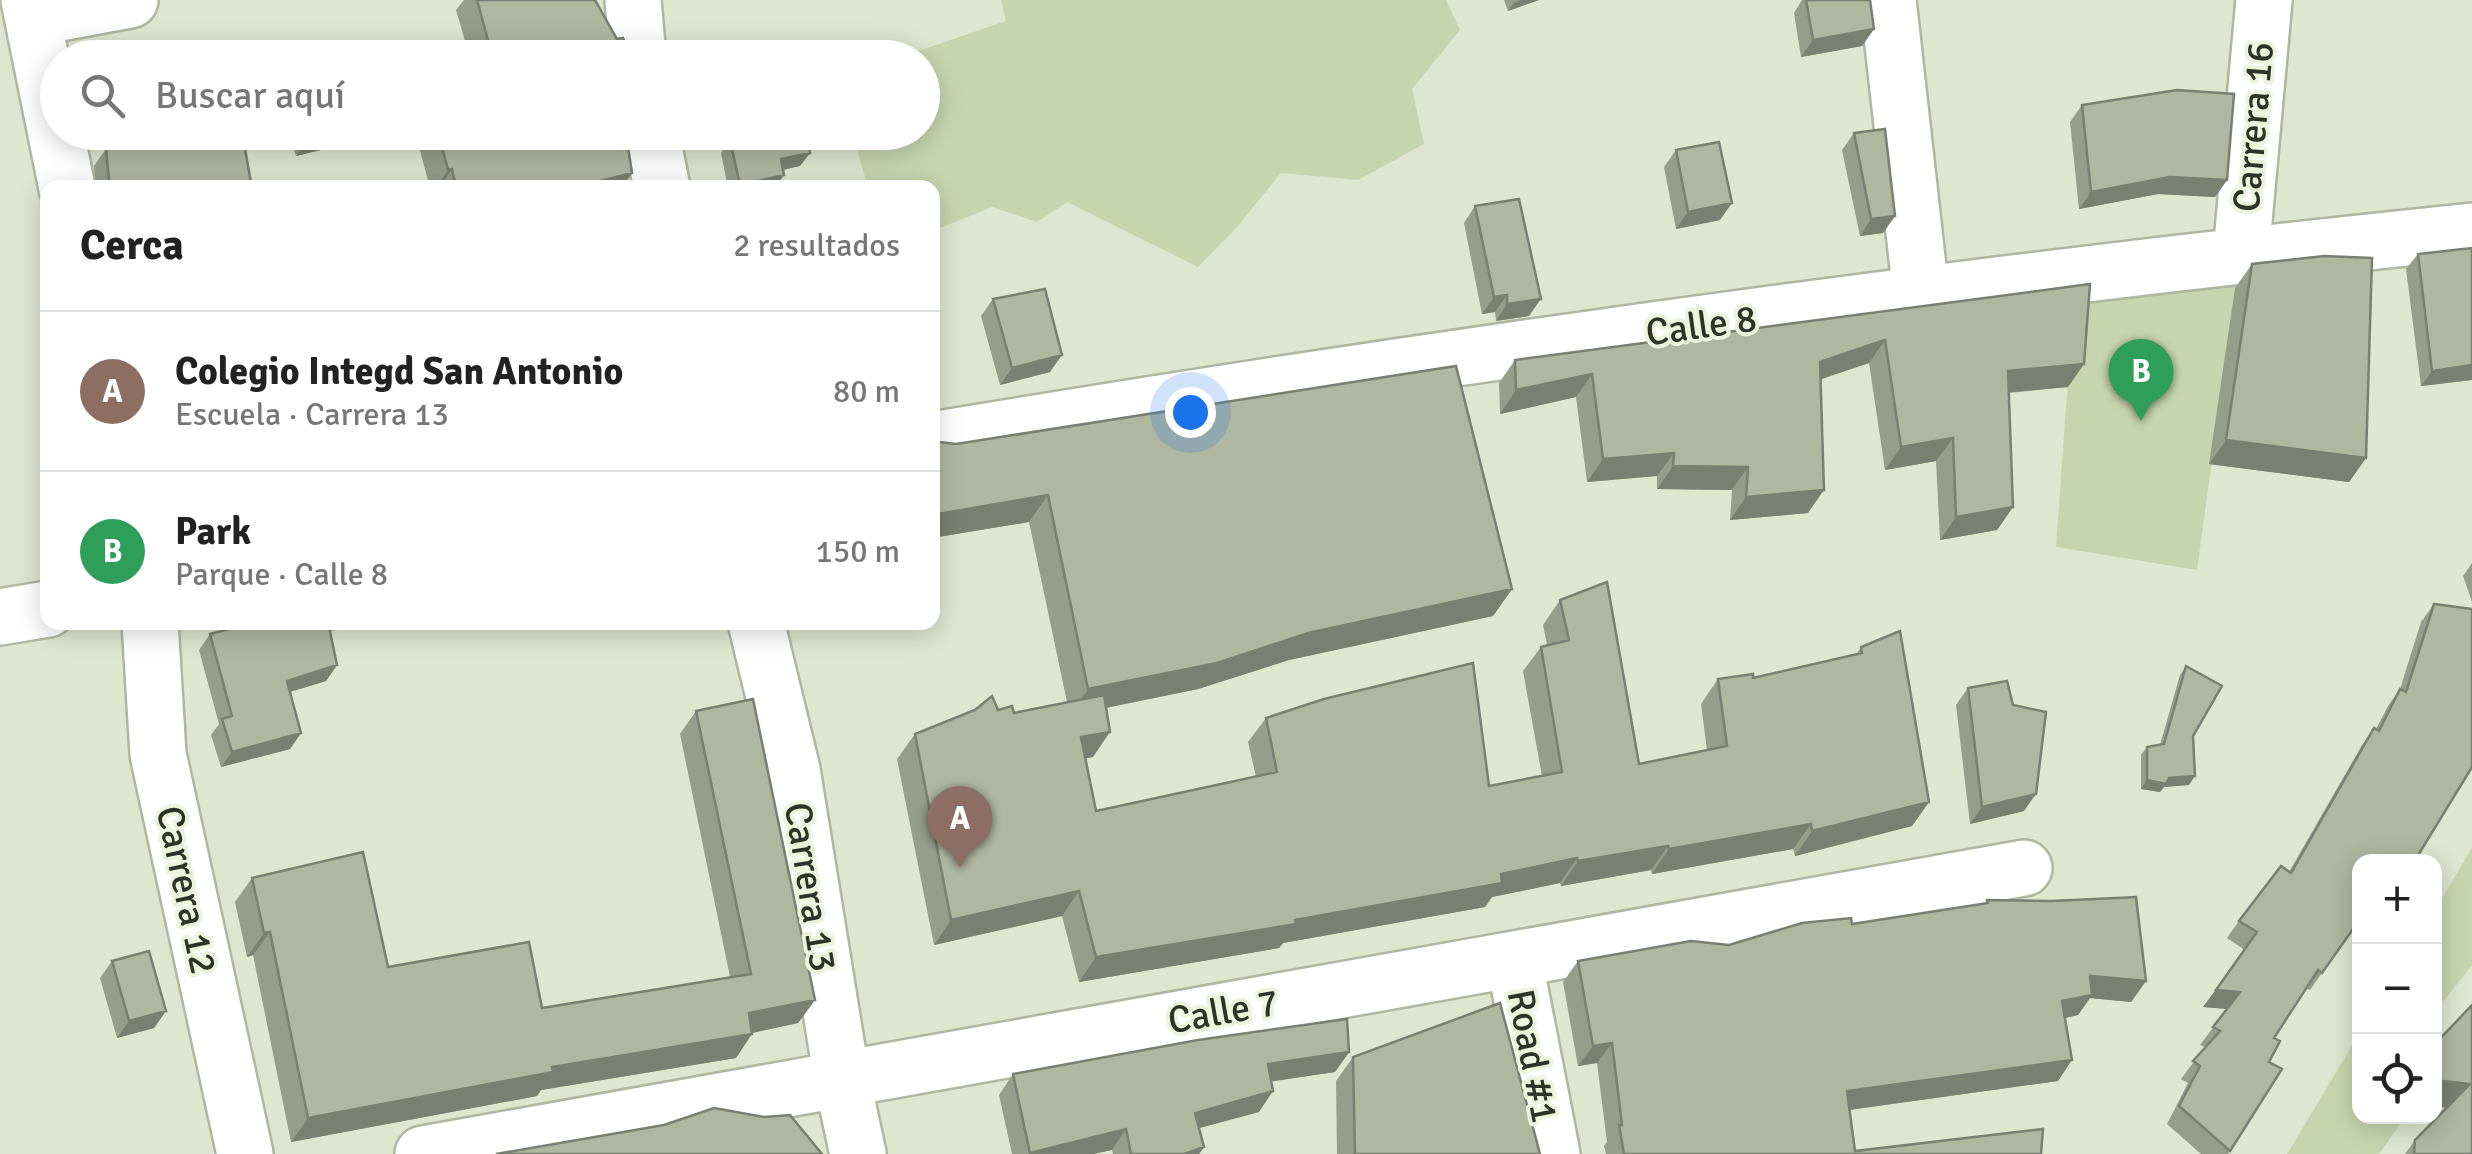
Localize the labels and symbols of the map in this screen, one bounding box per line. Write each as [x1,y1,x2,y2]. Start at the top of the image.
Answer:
street label: Carrera 16 [2223,40,2284,214]
street label: Calle 8 [1643,294,1759,357]
pin: B [2108,338,2174,421]
your location [1165,387,1216,438]
pin: A [928,786,992,868]
street label: Carrera 13 [774,799,847,975]
street label: Carrera 12 [146,802,227,978]
street label: Calle 7 [1164,979,1282,1044]
street label: Road #1 [1497,985,1568,1127]

